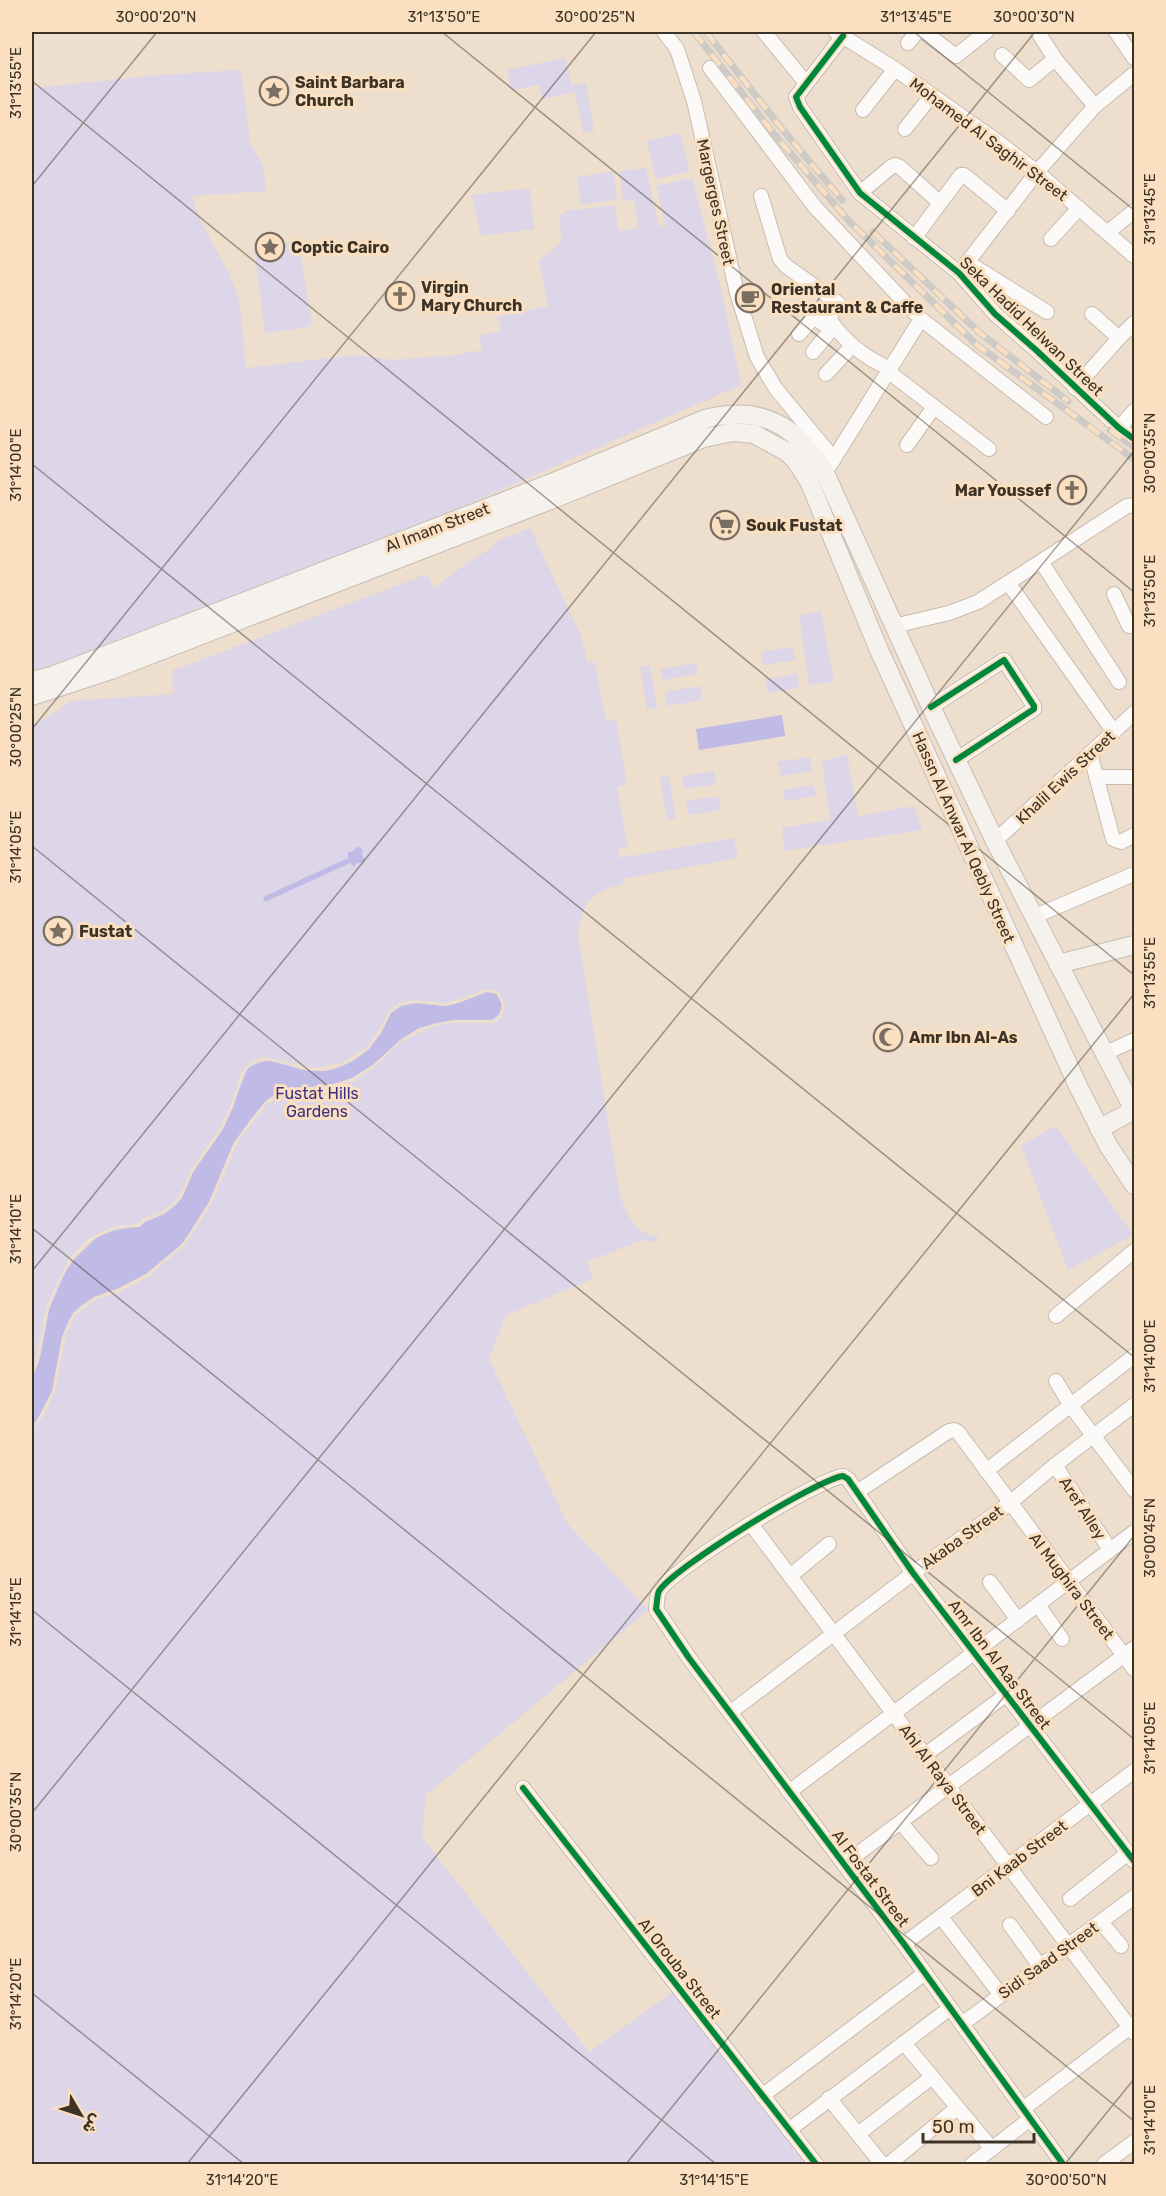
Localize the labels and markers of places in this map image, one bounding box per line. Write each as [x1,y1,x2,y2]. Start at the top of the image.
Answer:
place label: Saint Barbara Church [295,73,405,110]
place icon: Saint Barbara Church [258,75,290,107]
place icon: Coptic Cairo [254,231,286,263]
place label: Coptic Cairo [291,238,389,257]
place label: Virgin Mary Church [421,278,522,315]
church icon: Virgin Mary Church [384,280,416,312]
place label: Oriental Restaurant & Caffe [771,280,923,317]
cafe icon: Oriental Restaurant & Caffe [734,282,766,314]
church icon: Mar Youssef [1056,474,1088,506]
place label: Mar Youssef [955,481,1052,500]
supermarket icon: Souk Fustat [709,509,741,541]
place label: Souk Fustat [746,516,843,535]
place icon: Fustat [42,915,74,947]
place label: Fustat [79,922,133,941]
mosque icon: Amr Ibn Al-As [872,1021,904,1053]
place label: Amr Ibn Al-As [909,1028,1018,1047]

